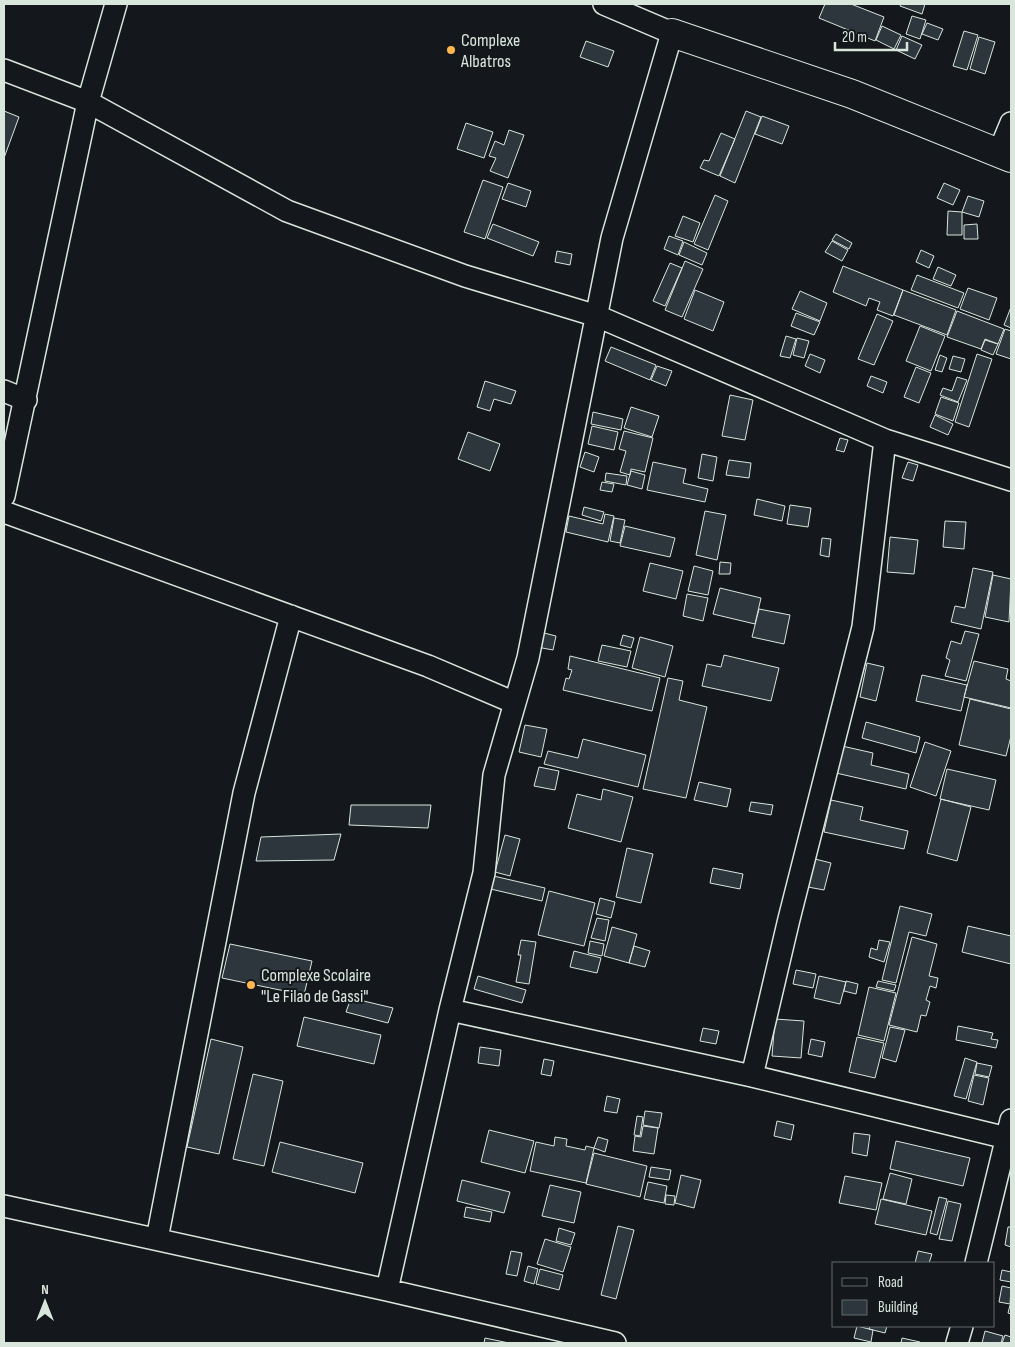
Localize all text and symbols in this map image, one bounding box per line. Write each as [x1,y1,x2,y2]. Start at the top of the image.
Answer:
scale bar [835,20,908,52]
text: 20 m [842,28,867,47]
place label: Complexe Albatros [460,30,520,72]
marker: Complexe Albatros [445,44,457,56]
place label: Complexe Scolaire "Le Filao de Gassi" [261,965,371,1007]
marker: Complexe Scolaire "Le Filao de Gassi" [245,979,257,991]
legend [832,1262,995,1327]
text: Road [878,1273,903,1292]
north arrow [20,1277,70,1327]
text: N [41,1281,49,1298]
text: Building [878,1298,918,1317]

